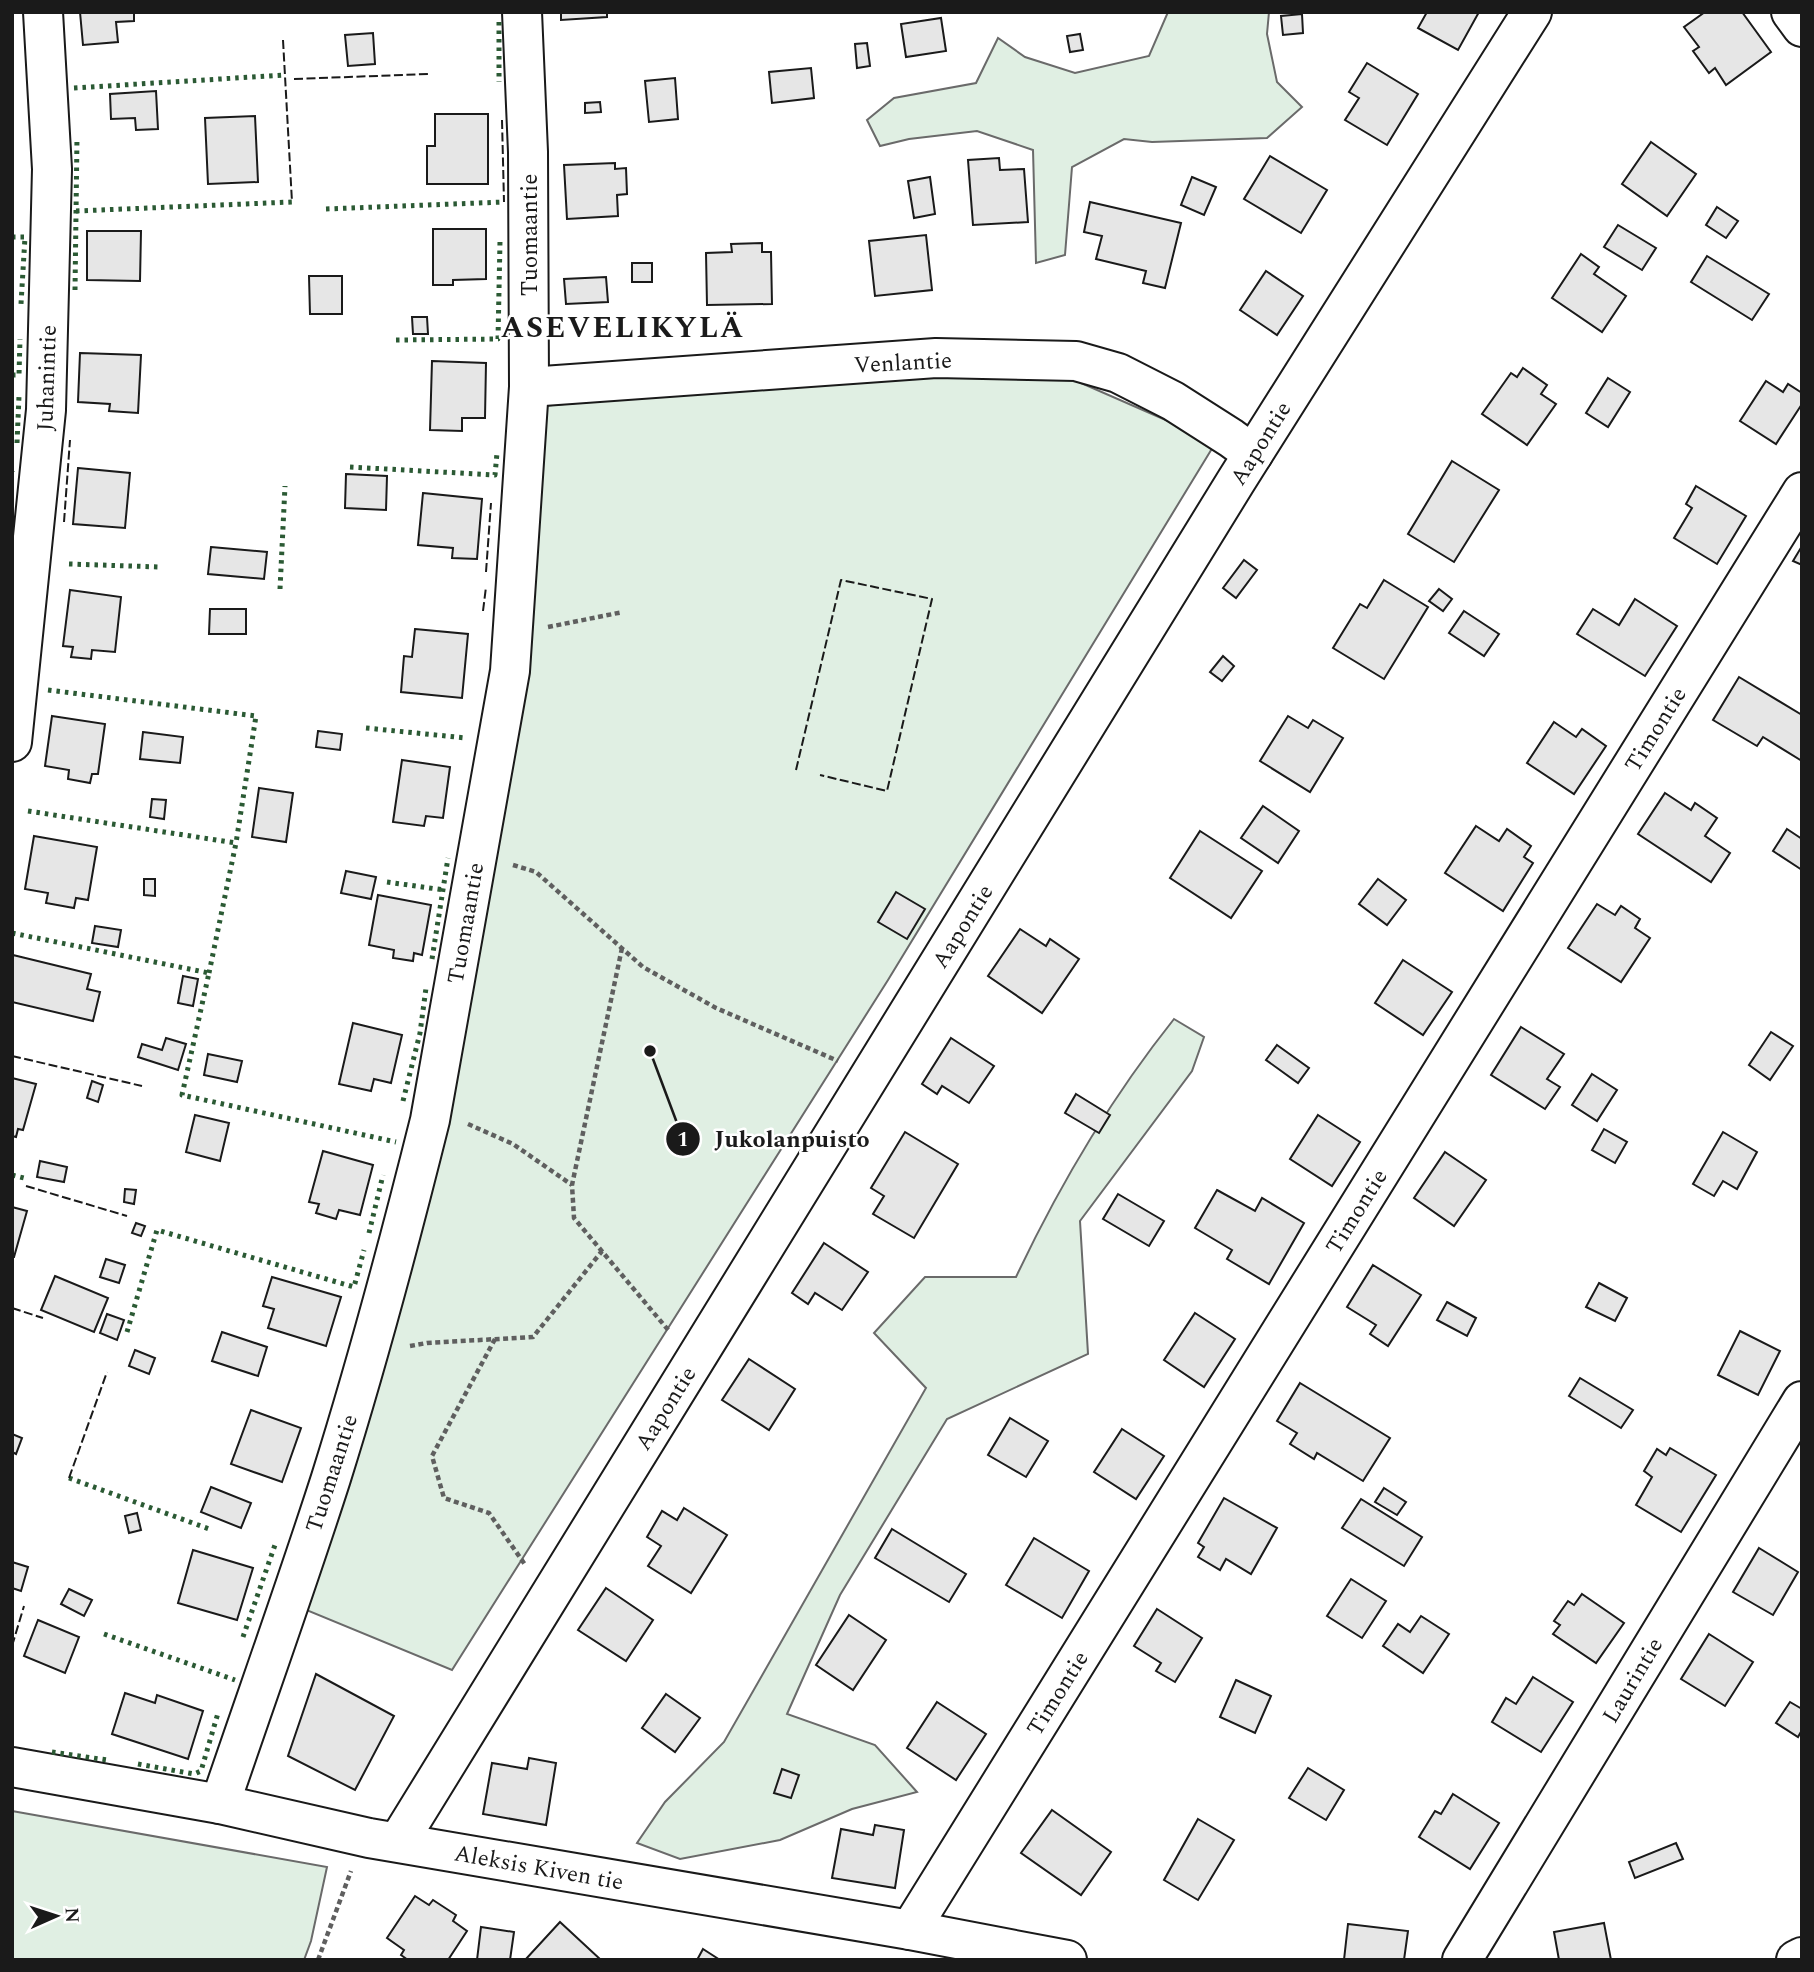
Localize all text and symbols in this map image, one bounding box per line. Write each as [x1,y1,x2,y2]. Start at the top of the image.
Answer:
street label: Tuomaantie [513,174,548,296]
district label: ASEVELIKYLÄ [501,305,745,351]
street label: Juhanintie [28,324,67,432]
street label: Venlantie [853,343,953,384]
street label: Aapontie [1222,395,1301,493]
street label: Timontie [1616,680,1696,779]
street label: Tuomaantie [439,860,494,987]
street label: Aapontie [924,878,1003,976]
callout: Jukolanpuisto [666,1116,884,1161]
text: Jukolanpuisto [714,1122,870,1158]
text: 1 [677,1124,689,1156]
street label: Timontie [1317,1162,1397,1261]
street label: Aapontie [627,1360,706,1458]
street label: Tuomaantie [297,1410,368,1537]
street label: Laurintie [1594,1631,1673,1730]
street label: Timontie [1018,1644,1098,1743]
street label: Aleksis Kiven tie [451,1836,626,1901]
north arrow [21,1881,91,1951]
text: N [57,1907,86,1924]

